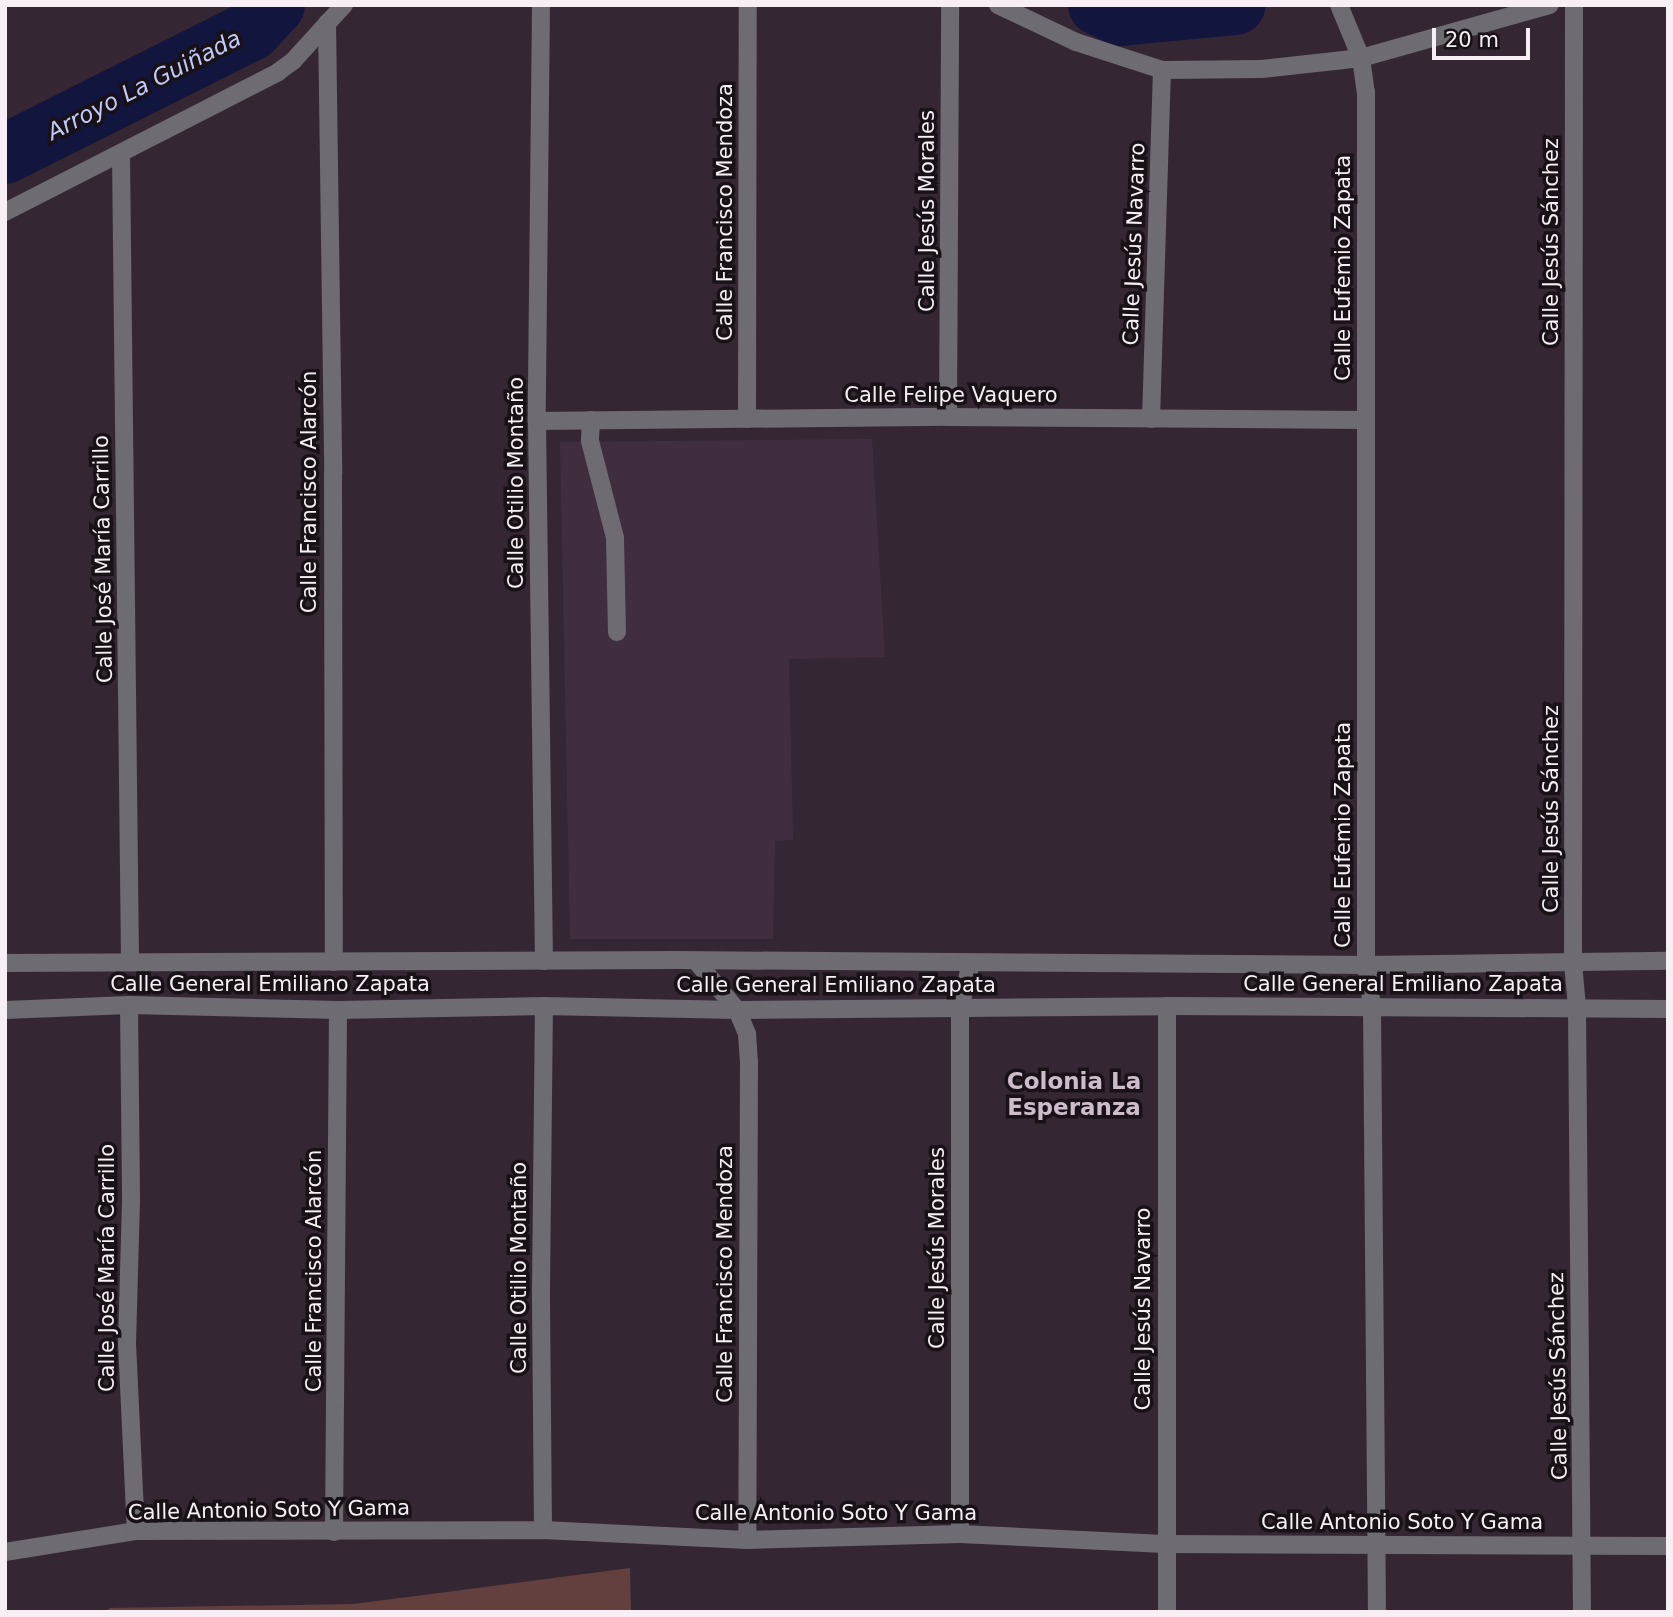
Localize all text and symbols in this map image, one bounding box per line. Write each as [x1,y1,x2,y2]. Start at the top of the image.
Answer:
scale bar [1435,14,1533,58]
water label: Arroyo La Guiñada [42,24,246,146]
text: 20 m [1445,28,1499,52]
street label: Calle Francisco Mendoza [712,83,738,341]
street label: Calle Jesús Morales [914,110,940,312]
street label: Calle Jesús Sánchez [1538,138,1564,346]
street label: Calle Jesús Navarro [1118,142,1150,346]
street label: Calle Eufemio Zapata [1330,155,1356,381]
street label: Calle Francisco Alarcón [296,371,322,613]
street label: Calle Otilio Montaño [503,377,529,589]
street label: Calle Felipe Vaquero [844,382,1058,408]
street label: Calle José María Carrillo [88,435,118,683]
street label: Calle Jesús Sánchez [1538,705,1564,913]
street label: Calle Eufemio Zapata [1330,722,1356,948]
street label: Calle General Emiliano Zapata [110,971,430,997]
street label: Calle General Emiliano Zapata [1243,971,1563,997]
street label: Calle General Emiliano Zapata [676,972,996,998]
district label: Colonia La Esperanza [1007,1067,1141,1121]
street label: Calle José María Carrillo [94,1144,120,1392]
street label: Calle Francisco Mendoza [712,1145,738,1403]
street label: Calle Jesús Morales [924,1147,950,1349]
street label: Calle Francisco Alarcón [301,1150,327,1392]
street label: Calle Otilio Montaño [506,1162,532,1374]
street label: Calle Jesús Navarro [1130,1208,1156,1410]
street label: Calle Jesús Sánchez [1544,1272,1572,1480]
street label: Calle Antonio Soto Y Gama [128,1495,410,1525]
street label: Calle Antonio Soto Y Gama [695,1500,977,1526]
street label: Calle Antonio Soto Y Gama [1261,1509,1543,1535]

